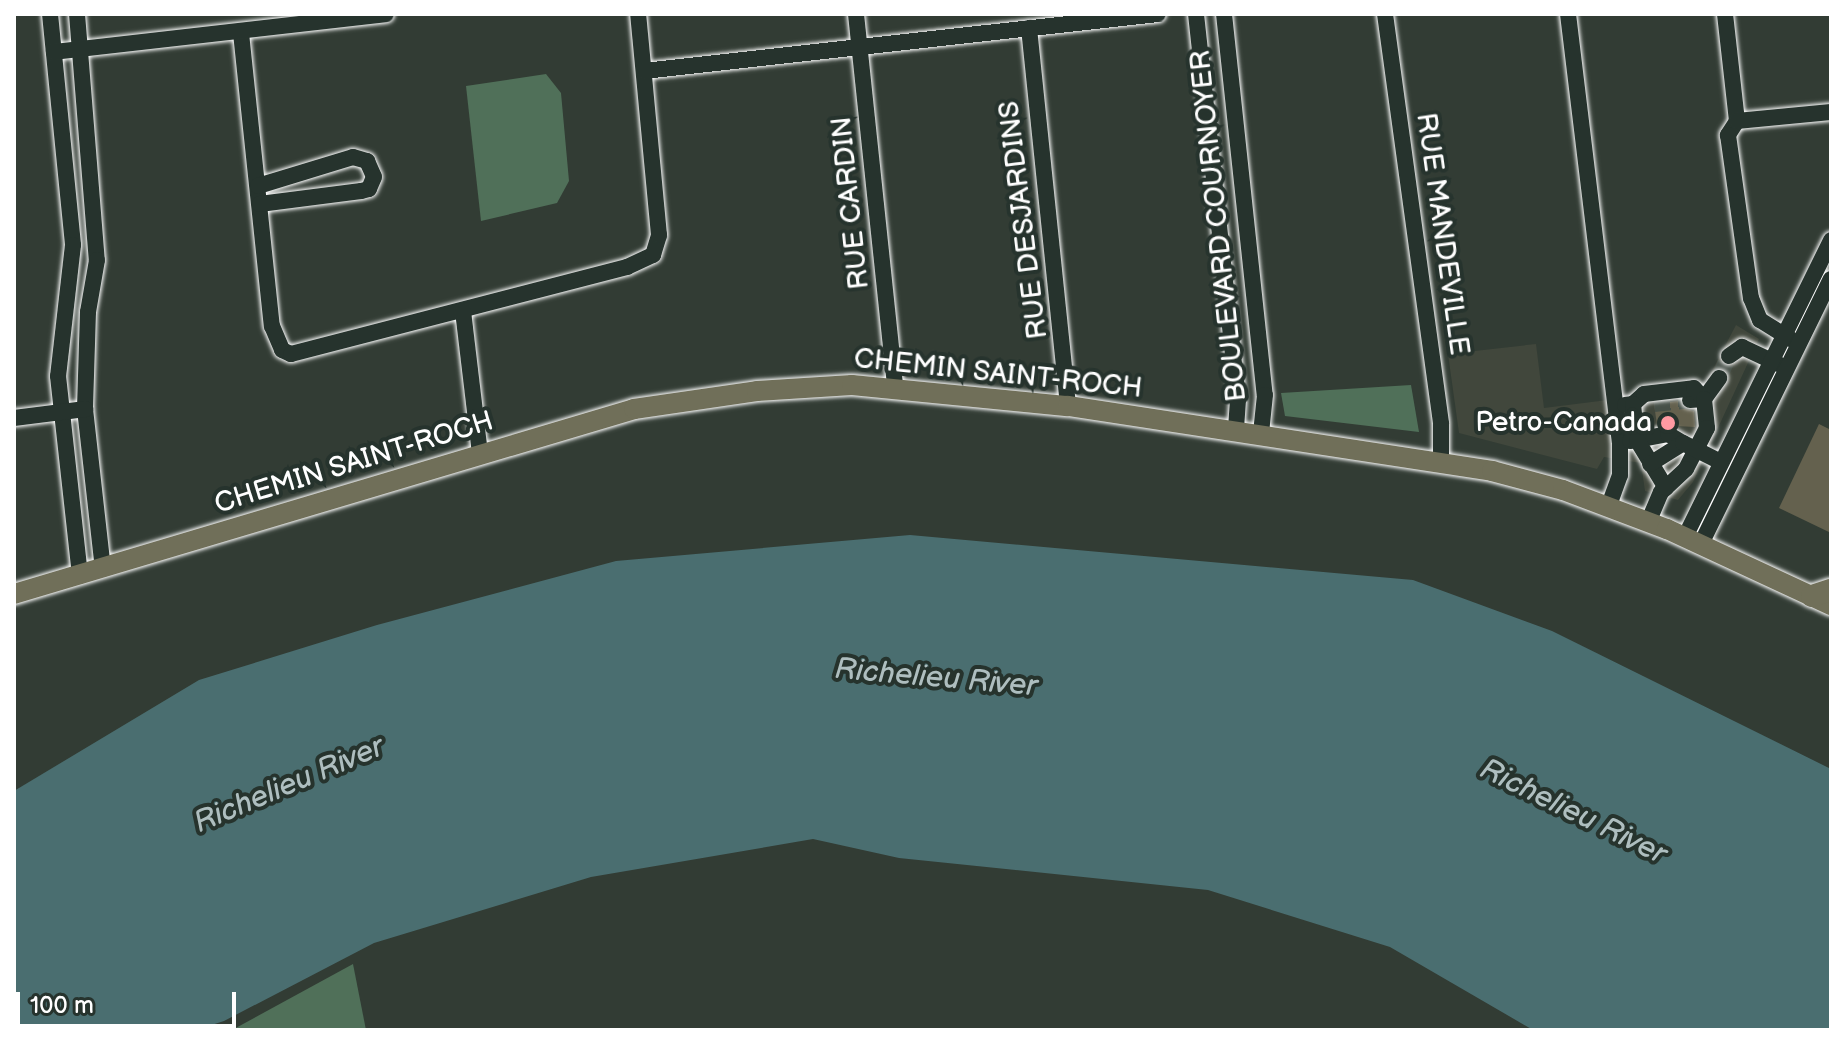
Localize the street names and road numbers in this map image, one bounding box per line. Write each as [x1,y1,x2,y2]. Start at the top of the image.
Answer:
street label: BOULEVARD COURNOYER [1184,49,1254,403]
street label: RUE DESJARDINS [993,99,1055,341]
street label: RUE MANDEVILLE [1408,111,1476,357]
street label: RUE CARDIN [825,115,877,291]
street label: CHEMIN SAINT-ROCH [852,342,1144,406]
street label: CHEMIN SAINT-ROCH [210,405,498,521]

